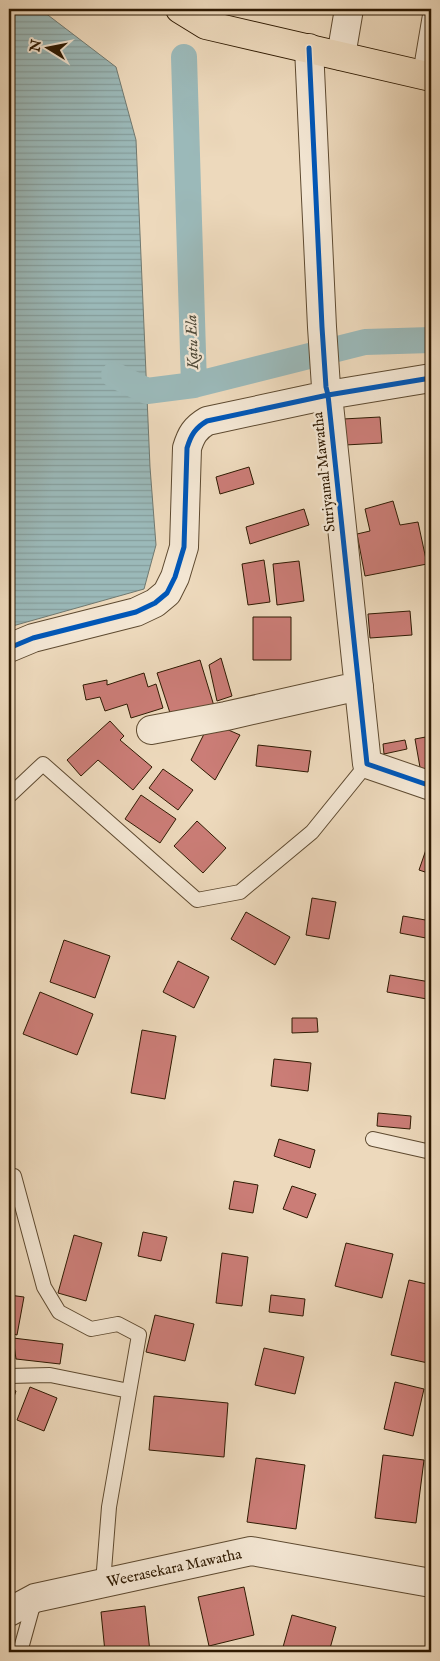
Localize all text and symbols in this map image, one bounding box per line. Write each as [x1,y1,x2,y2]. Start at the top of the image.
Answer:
north arrow [22,22,72,72]
text: N [26,38,46,54]
water label: Katu Ela [182,314,204,371]
street label: Suriyamal Mawatha [308,411,340,533]
street label: Weerasekara Mawatha [105,1544,244,1592]

